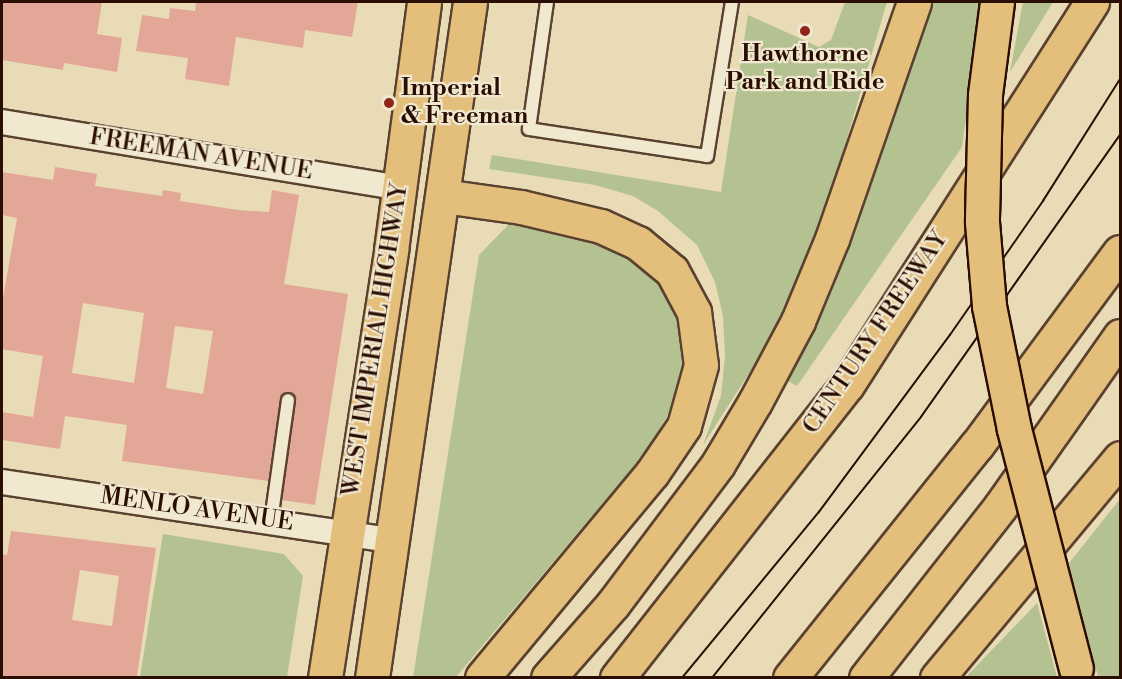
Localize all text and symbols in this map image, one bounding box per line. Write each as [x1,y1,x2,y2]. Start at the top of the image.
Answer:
marker: Hawthorne Park and Ride [798,24,812,38]
place label: Hawthorne Park and Ride [725,41,885,97]
place label: Imperial & Freeman [401,75,528,131]
marker: Imperial & Freeman [382,96,396,110]
street label: FREEMAN AVENUE [87,123,315,187]
street label: WEST IMPERIAL HIGHWAY [337,181,415,499]
street label: CENTURY FREEWAY [797,226,955,440]
street label: MENLO AVENUE [99,482,295,538]

